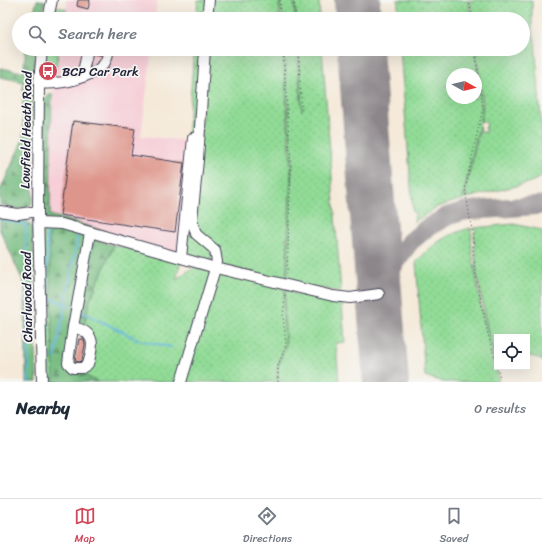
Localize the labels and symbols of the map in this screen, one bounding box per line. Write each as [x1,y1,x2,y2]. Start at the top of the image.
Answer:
bus stop icon: BCP Car Park [37,60,59,82]
place label: BCP Car Park [62,60,139,83]
north arrow [446,68,482,104]
street label: Lowfield Heath Road [13,70,39,189]
street label: Charlwood Road [15,250,39,343]

